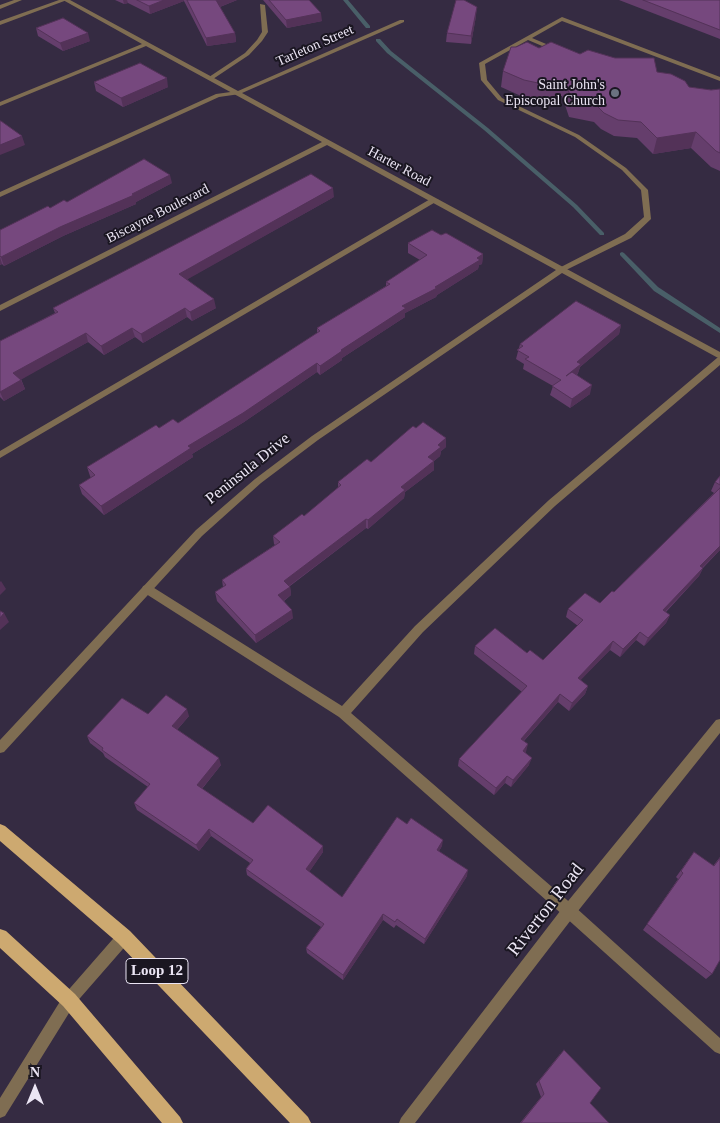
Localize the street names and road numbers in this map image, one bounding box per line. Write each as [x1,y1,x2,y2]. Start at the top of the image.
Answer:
street label: Tarleton Street [274,22,356,70]
street label: Harter Road [365,143,433,191]
street label: Biscayne Boulevard [104,181,212,247]
street label: Peninsula Drive [202,429,294,509]
street label: Riverton Road [503,859,589,961]
road number: Loop 12 [126,958,188,984]

